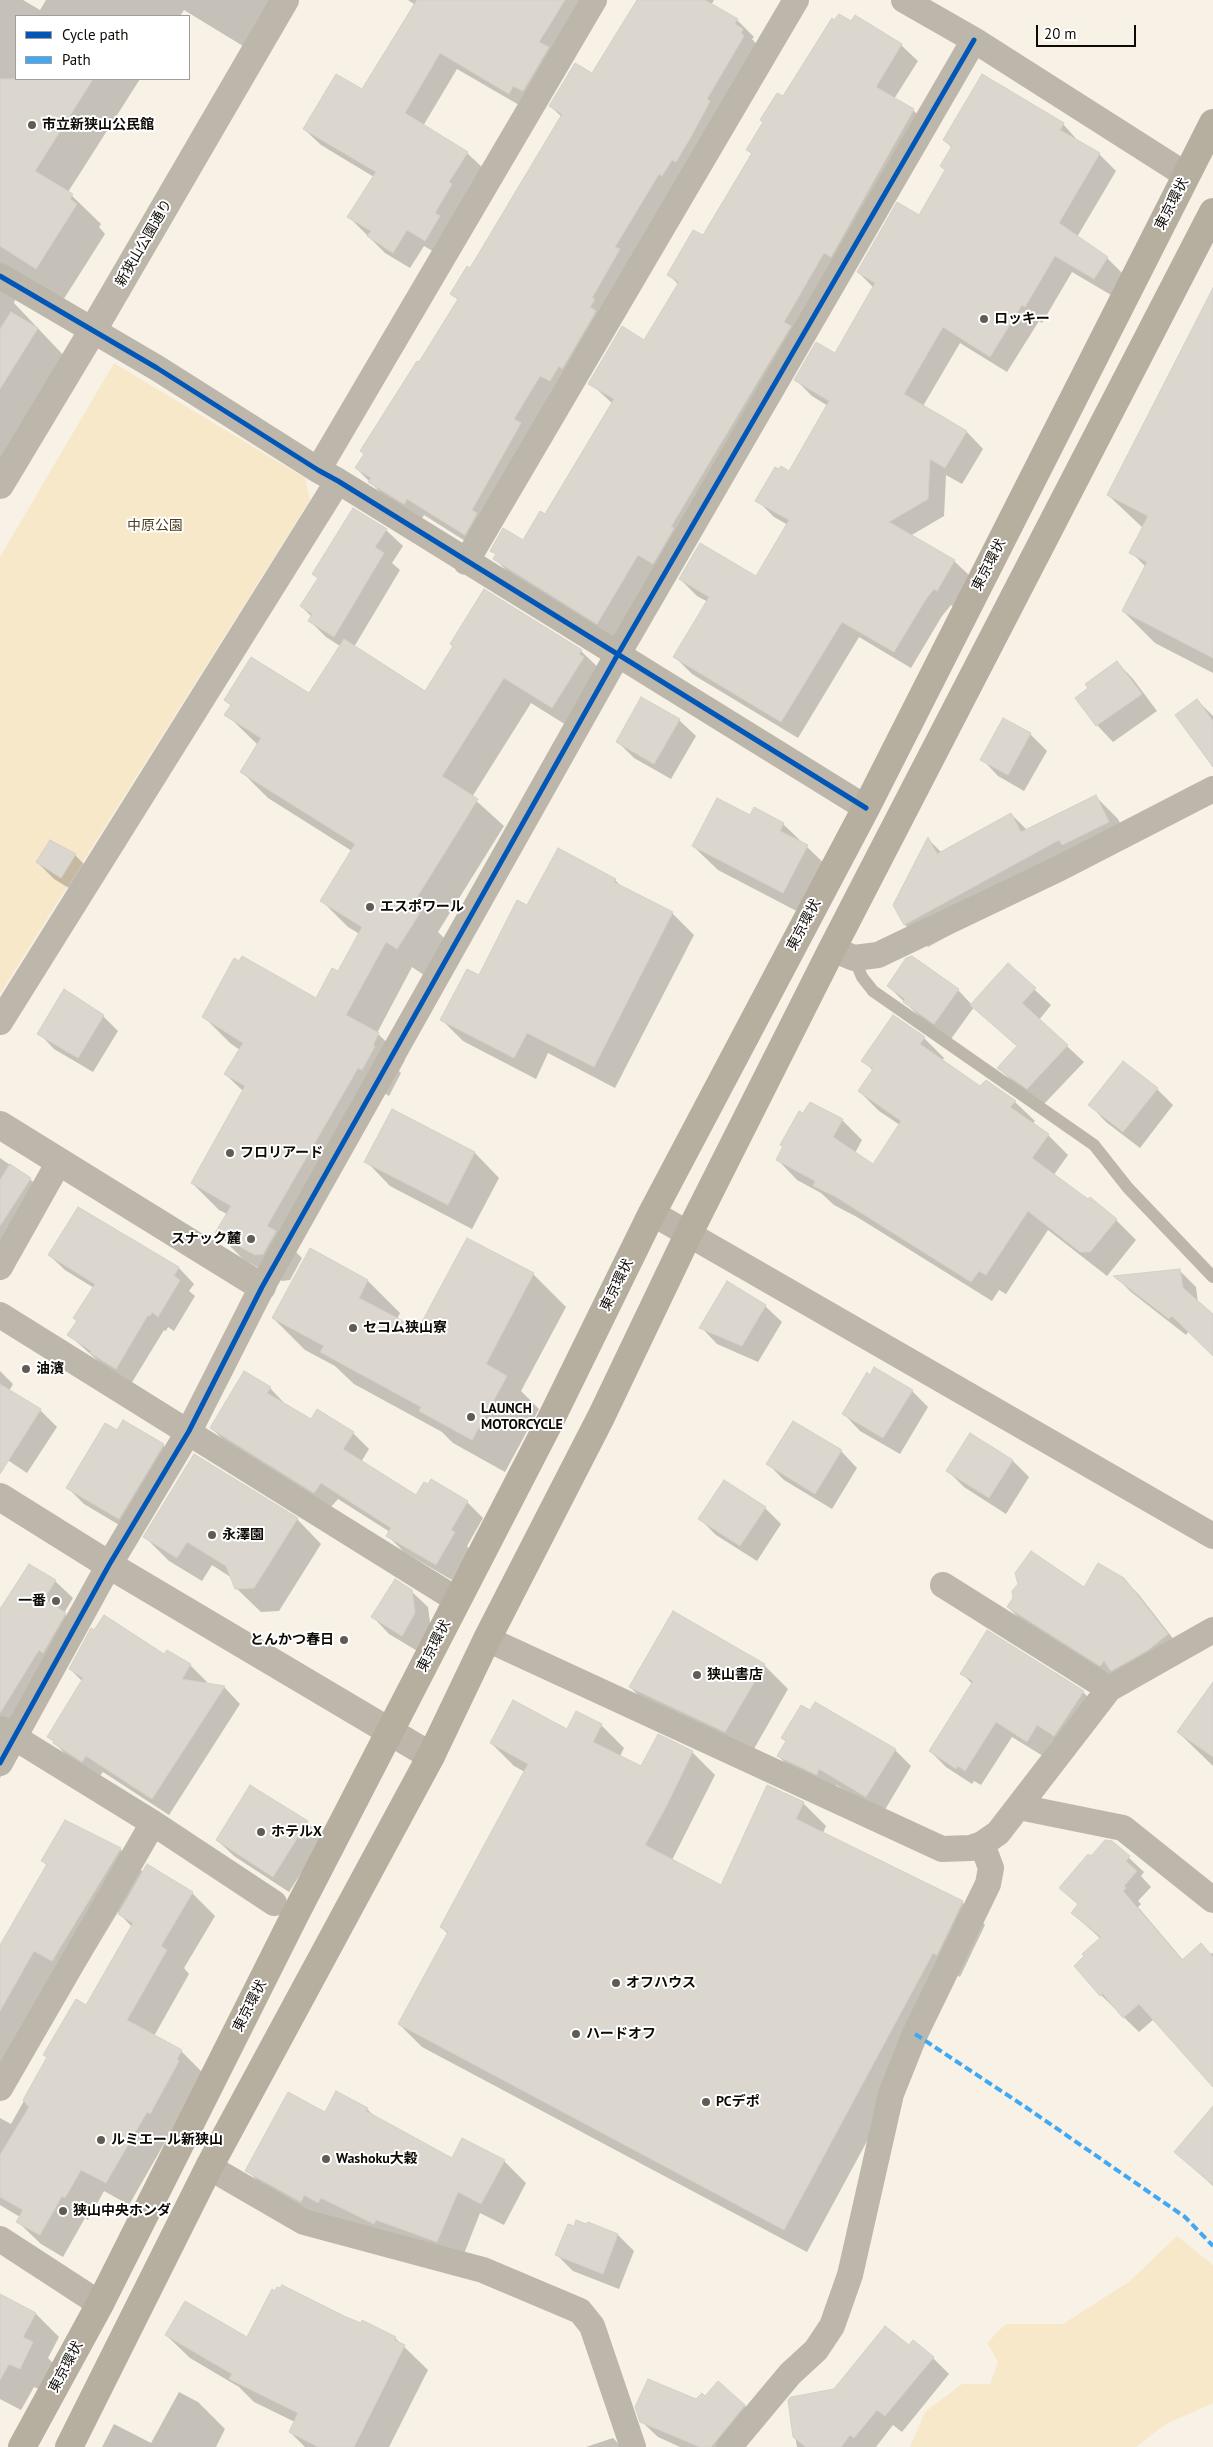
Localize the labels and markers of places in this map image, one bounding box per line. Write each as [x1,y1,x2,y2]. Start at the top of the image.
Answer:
place label: 市立新狭山公民館 [42,117,154,133]
marker: 市立新狭山公民館 [26,119,38,131]
place label: ロッキー [994,311,1050,327]
marker: ロッキー [978,313,990,325]
place label: エスポワール [380,899,464,915]
marker: エスポワール [364,901,376,913]
place label: フロリアード [240,1145,323,1161]
marker: フロリアード [224,1147,236,1159]
place label: スナック麓 [171,1231,241,1247]
marker: スナック麓 [245,1233,257,1245]
place label: セコム狭山寮 [363,1320,447,1336]
marker: セコム狭山寮 [347,1322,359,1334]
place label: 油濱 [36,1361,64,1377]
marker: 油濱 [20,1363,32,1375]
place label: LAUNCH MOTORCYCLE [481,1401,563,1434]
marker: LAUNCH MOTORCYCLE [465,1411,477,1423]
place label: 永澤園 [222,1527,264,1543]
marker: 永澤園 [206,1529,218,1541]
place label: 一番 [18,1593,46,1609]
marker: 一番 [50,1595,62,1607]
place label: とんかつ春日 [250,1632,334,1648]
marker: とんかつ春日 [338,1634,350,1646]
place label: 狭山書店 [707,1667,763,1683]
marker: 狭山書店 [691,1669,703,1681]
place label: ホテルX [271,1824,322,1840]
marker: ホテルX [255,1826,267,1838]
place label: オフハウス [626,1975,696,1991]
marker: オフハウス [610,1977,622,1989]
place label: ハードオフ [586,2026,656,2042]
marker: ハードオフ [570,2028,582,2040]
place label: PCデポ [716,2094,760,2110]
marker: PCデポ [700,2096,712,2108]
place label: ルミエール新狭山 [111,2132,223,2148]
marker: ルミエール新狭山 [95,2134,107,2146]
place label: Washoku大穀 [336,2151,418,2167]
marker: Washoku大穀 [320,2153,332,2165]
place label: 狭山中央ホンダ [73,2203,171,2219]
marker: 狭山中央ホンダ [57,2205,69,2217]

